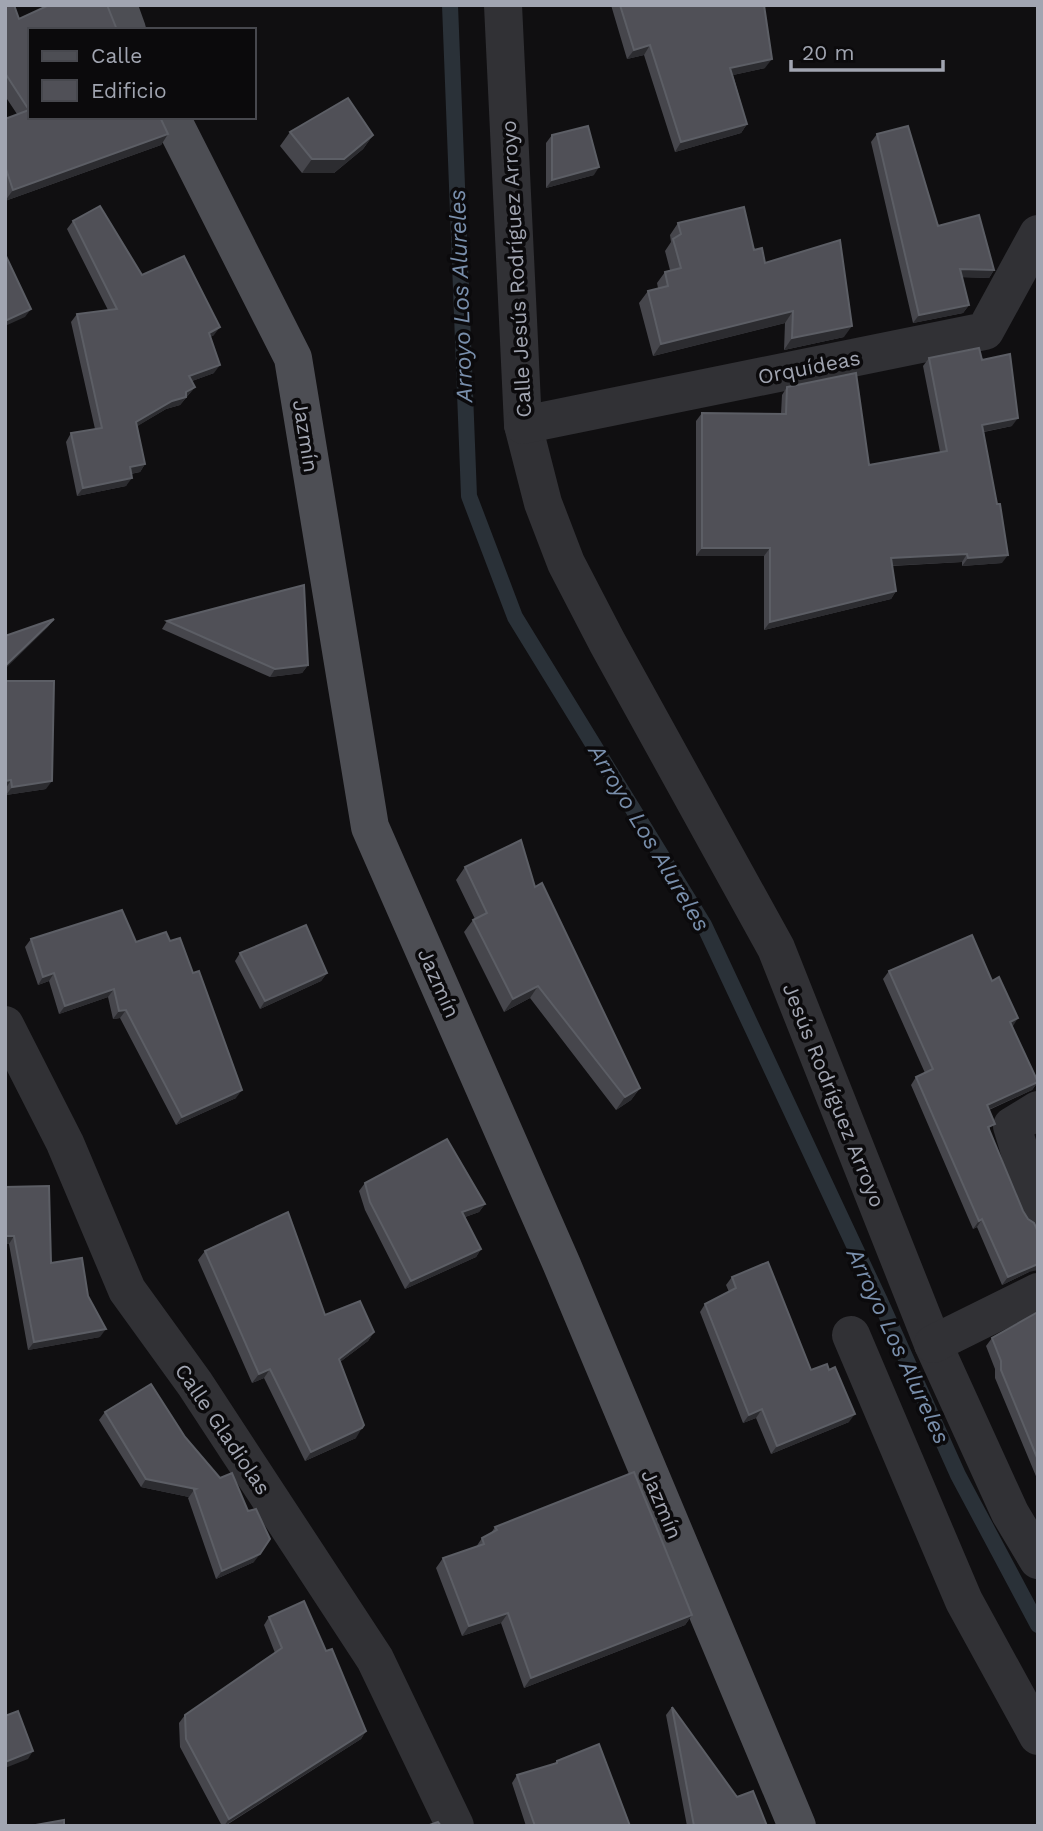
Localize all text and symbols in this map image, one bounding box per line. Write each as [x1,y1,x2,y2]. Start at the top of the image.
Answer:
legend [28,28,256,119]
scale bar [791,28,943,72]
text: 20 m [802,40,854,65]
text: Calle [91,43,142,68]
text: Edificio [91,78,167,103]
street label: Calle Jesús Rodríguez Arroyo [496,120,536,418]
water label: Arroyo Los Alureles [444,189,478,404]
street label: Orquídeas [756,345,862,389]
street label: Jazmín [288,398,324,474]
water label: Arroyo Los Alureles [582,739,716,936]
street label: Jazmín [413,944,465,1022]
street label: Jesús Rodríguez Arroyo [777,979,891,1211]
water label: Arroyo Los Alureles [840,1243,955,1448]
street label: Calle Gladiolas [170,1359,276,1499]
street label: Jazmín [636,1465,688,1543]

